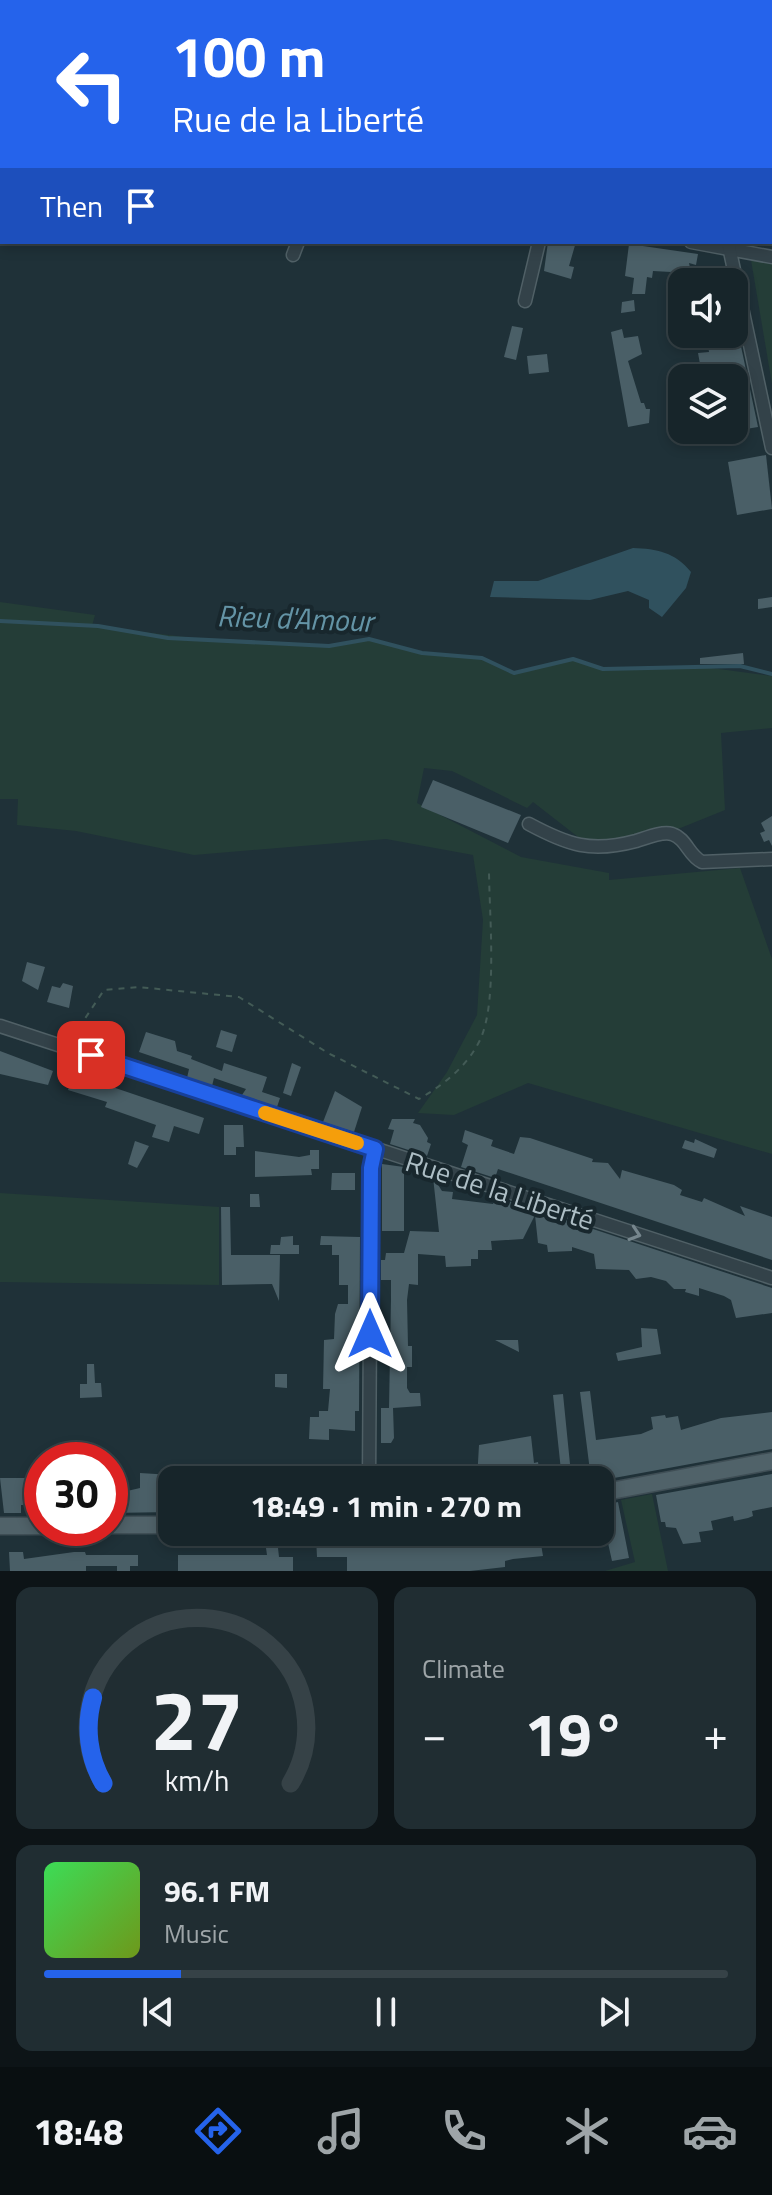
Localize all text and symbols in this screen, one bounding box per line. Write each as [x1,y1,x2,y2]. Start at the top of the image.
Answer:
text: 100 m [172,14,325,99]
icon: left [40,32,144,136]
text: Rue de la Liberté [172,91,424,146]
text: Then [40,183,103,229]
icon: arrive [119,184,163,228]
map controls [668,268,748,444]
button: sound [668,268,748,348]
button: layers [668,364,748,444]
water label: Rieu d'Amour [216,592,377,644]
pin [57,1021,125,1089]
icon: arrive [69,1033,113,1077]
street label: Rue de la Liberté [400,1139,600,1241]
one-way arrow [628,1224,642,1240]
position arrow [328,1292,412,1376]
speed limit sign: 30 [24,1442,128,1546]
text: 18:49 · 1 min · 270 m [250,1483,522,1529]
text: Climate [422,1649,505,1688]
text: 27 [150,1656,244,1782]
text: 19° [525,1688,625,1779]
text: − [422,1700,447,1767]
text: + [703,1700,728,1767]
text: km/h [165,1759,229,1802]
text: 96.1 FM [164,1868,270,1914]
text: Music [164,1914,229,1953]
icon: previous [136,1990,180,2034]
icon: pause [364,1990,408,2034]
icon: next [592,1990,636,2034]
icon: directions [190,2103,246,2159]
icon: music [313,2103,369,2159]
icon: phone [436,2103,492,2159]
icon: climate [559,2103,615,2159]
icon: car [682,2103,738,2159]
text: 18:48 [34,2104,123,2159]

